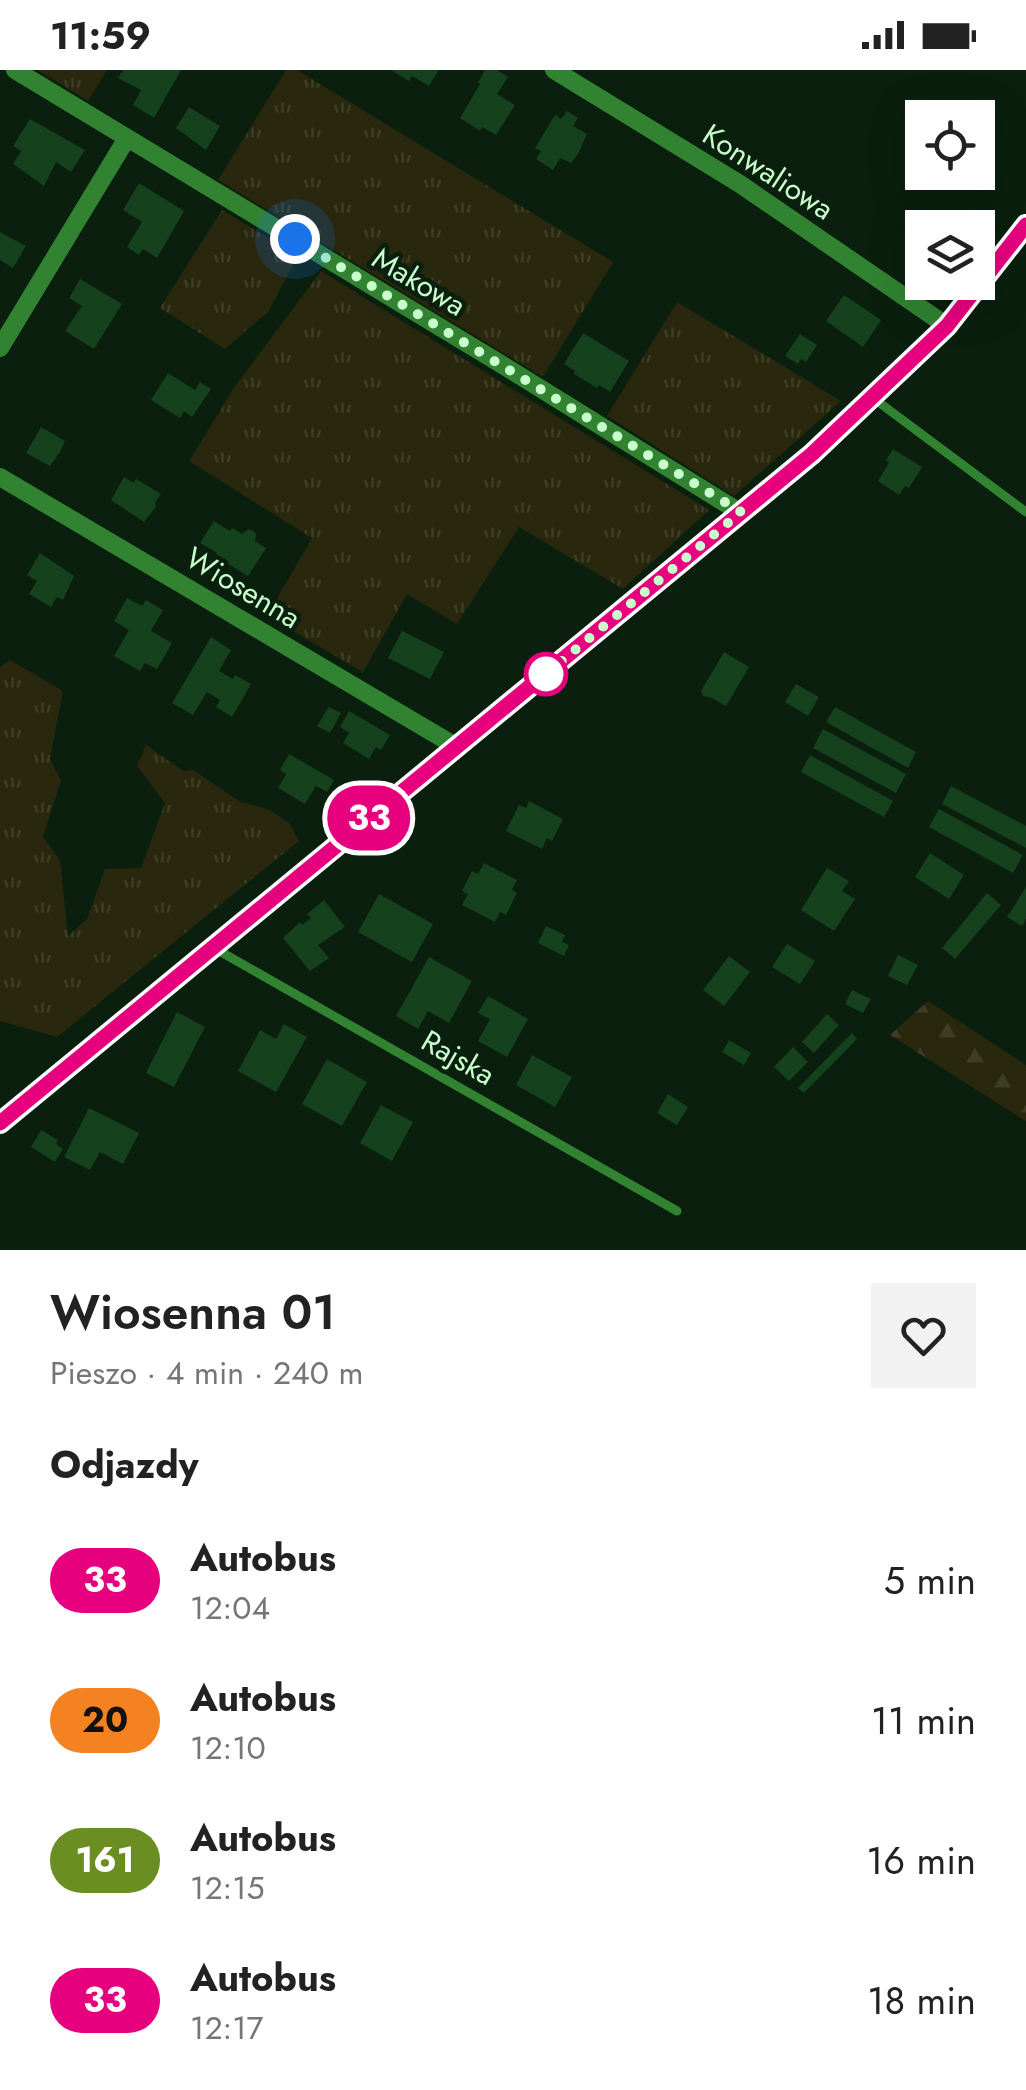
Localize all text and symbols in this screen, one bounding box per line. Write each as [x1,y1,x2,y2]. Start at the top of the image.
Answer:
text: 11:59 [50,8,151,63]
map controls [905,100,995,300]
button: locate [905,100,995,190]
street label: Konwaliowa [694,113,842,230]
button: layers [905,210,995,300]
your location [270,214,320,264]
street label: Makowa [364,237,474,326]
street label: Wiosenna [178,536,309,639]
unlabelled marker [525,653,567,695]
line badge: 33 [324,786,414,850]
text: 33 [347,793,391,843]
street label: Rajska [414,1019,503,1096]
text: Wiosenna 01 [50,1278,336,1347]
button: heart [871,1283,976,1388]
text: Pieszo · 4 min · 240 m [50,1350,364,1396]
text: Odjazdy [50,1437,199,1492]
text: Autobus [190,1530,336,1585]
text: 5 min [884,1553,976,1608]
text: 33 [83,1555,127,1605]
text: 12:04 [190,1585,270,1631]
text: Autobus [190,1670,336,1725]
text: 11 min [871,1693,976,1748]
text: 20 [82,1695,128,1745]
text: 12:10 [190,1725,266,1771]
text: Autobus [190,1810,336,1865]
text: 16 min [866,1833,976,1888]
text: 161 [75,1835,135,1885]
text: 12:15 [190,1865,265,1911]
text: Autobus [190,1950,336,2005]
text: 18 min [867,1973,976,2028]
text: 33 [83,1975,127,2025]
text: 12:17 [190,2005,263,2051]

